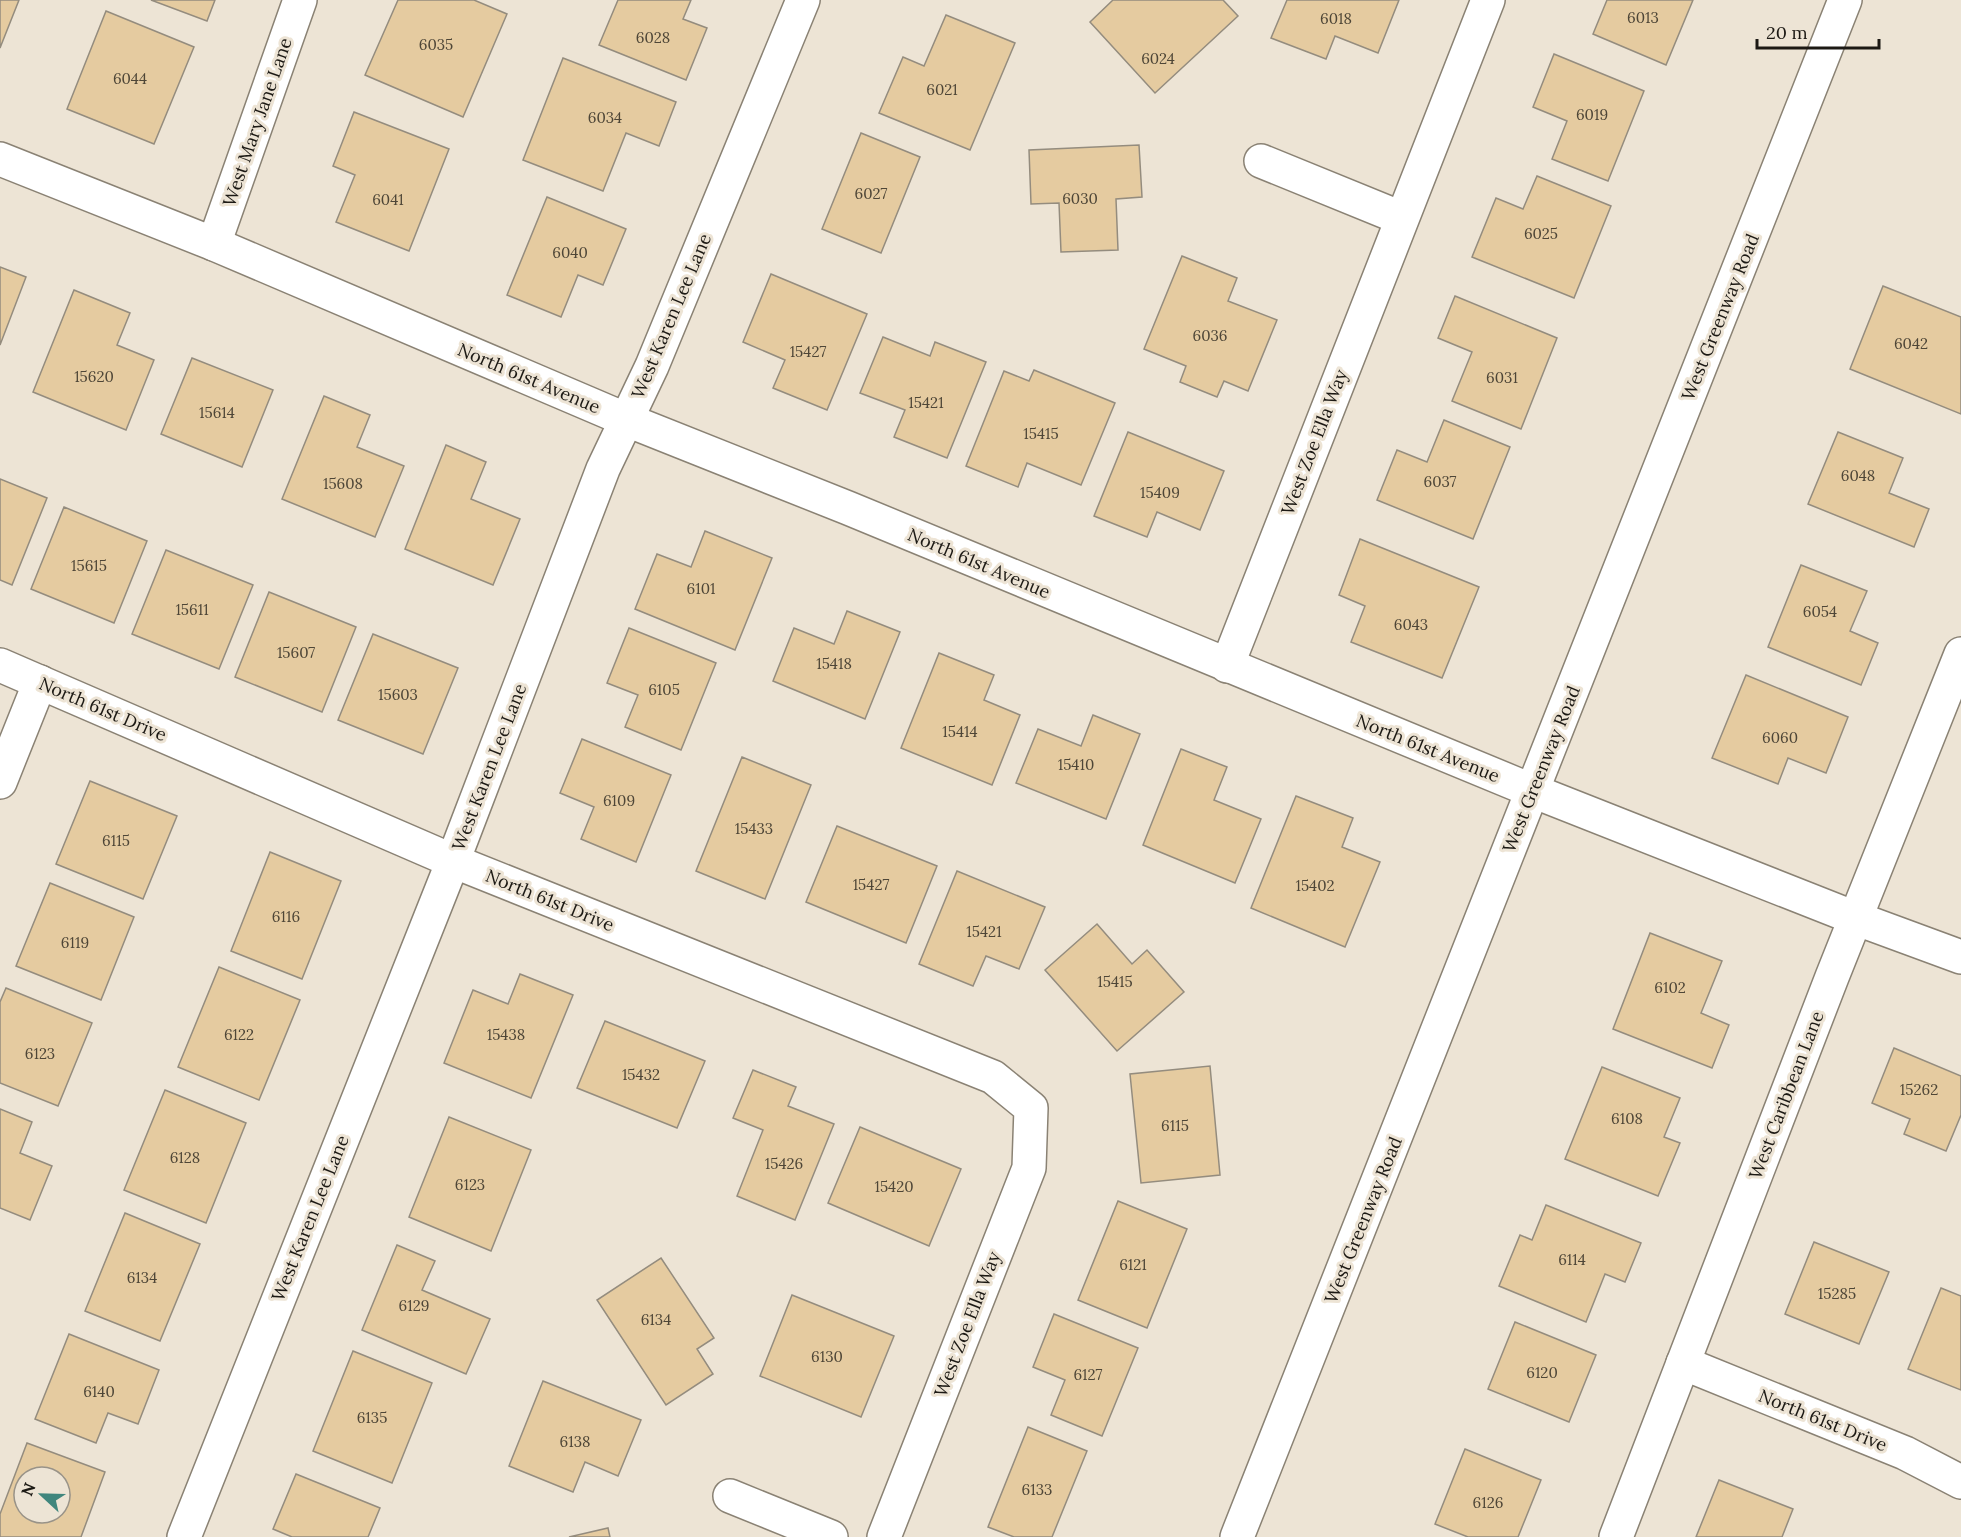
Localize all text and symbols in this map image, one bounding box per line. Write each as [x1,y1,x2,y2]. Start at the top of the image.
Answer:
house number: 6013 [1627,8,1659,27]
house number: 6018 [1320,9,1352,28]
scale bar [1757,12,1878,50]
text: 20 m [1766,21,1808,44]
house number: 6028 [636,28,670,47]
street label: West Mary Jane Lane [217,34,297,209]
house number: 6035 [419,35,453,54]
house number: 6024 [1141,49,1175,68]
house number: 6044 [113,69,147,88]
house number: 6021 [926,80,958,99]
house number: 6019 [1576,105,1608,124]
house number: 6034 [588,108,622,127]
house number: 6027 [855,184,888,203]
house number: 6030 [1062,189,1098,208]
house number: 6041 [372,190,404,209]
house number: 6025 [1524,224,1558,243]
street label: West Karen Lee Lane [626,230,716,402]
street label: West Greenway Road [1676,230,1764,404]
house number: 6040 [552,243,588,262]
house number: 6036 [1192,326,1228,345]
house number: 6042 [1894,334,1928,353]
street label: North 61st Avenue [454,338,604,418]
house number: 15427 [790,342,826,361]
street label: West Zoe Ella Way [1276,366,1352,518]
house number: 15620 [74,367,114,386]
house number: 6031 [1486,368,1518,387]
house number: 15421 [908,393,944,412]
house number: 15614 [199,403,235,422]
house number: 15415 [1023,424,1059,443]
house number: 6048 [1841,466,1875,485]
house number: 6037 [1424,472,1457,491]
house number: 15608 [323,474,363,493]
house number: 15409 [1140,483,1180,502]
street label: North 61st Avenue [904,523,1054,603]
house number: 15615 [71,556,107,575]
house number: 6101 [687,579,715,598]
house number: 15611 [175,600,209,619]
house number: 6054 [1803,602,1837,621]
house number: 6043 [1394,615,1428,634]
house number: 15607 [277,643,315,662]
house number: 15418 [816,654,852,673]
street label: North 61st Drive [36,672,171,746]
street label: West Karen Lee Lane [447,680,532,854]
house number: 6105 [648,680,680,699]
street label: West Greenway Road [1497,682,1585,856]
house number: 15603 [378,685,418,704]
street label: North 61st Avenue [1353,709,1503,787]
house number: 15414 [942,722,978,741]
house number: 6060 [1762,728,1798,747]
house number: 15410 [1058,755,1094,774]
house number: 6109 [603,791,635,810]
house number: 15433 [735,819,773,838]
house number: 6115 [102,831,130,850]
street label: North 61st Drive [482,864,618,936]
house number: 15427 [853,875,889,894]
house number: 15402 [1295,876,1335,895]
house number: 6116 [272,907,300,926]
house number: 15421 [966,922,1002,941]
house number: 6119 [61,933,89,952]
house number: 15415 [1097,972,1133,991]
house number: 6102 [1654,978,1686,997]
street label: West Caribbean Lane [1743,1008,1829,1182]
house number: 6122 [224,1025,254,1044]
house number: 15438 [487,1025,525,1044]
house number: 6123 [25,1044,55,1063]
house number: 15432 [622,1065,660,1084]
house number: 15262 [1900,1080,1938,1099]
house number: 6108 [1611,1109,1643,1128]
house number: 6115 [1161,1116,1189,1135]
street label: West Karen Lee Lane [266,1131,354,1304]
street label: West Greenway Road [1319,1133,1407,1307]
house number: 6128 [170,1148,200,1167]
house number: 15426 [765,1154,803,1173]
house number: 6123 [455,1175,485,1194]
house number: 15420 [874,1177,914,1196]
street label: West Zoe Ella Way [929,1248,1005,1400]
house number: 6114 [1558,1250,1586,1269]
house number: 6121 [1119,1255,1147,1274]
house number: 6134 [127,1268,157,1287]
house number: 15285 [1818,1284,1856,1303]
house number: 6129 [399,1296,429,1315]
house number: 6134 [641,1310,671,1329]
house number: 6130 [811,1347,843,1366]
house number: 6120 [1526,1363,1558,1382]
house number: 6127 [1073,1365,1103,1384]
house number: 6140 [83,1382,115,1401]
street label: North 61st Drive [1755,1384,1891,1456]
house number: 6135 [357,1408,387,1427]
house number: 6138 [560,1432,590,1451]
north arrow [12,1465,72,1525]
text: N [17,1480,40,1499]
house number: 6133 [1022,1480,1052,1499]
house number: 6126 [1473,1493,1503,1512]

